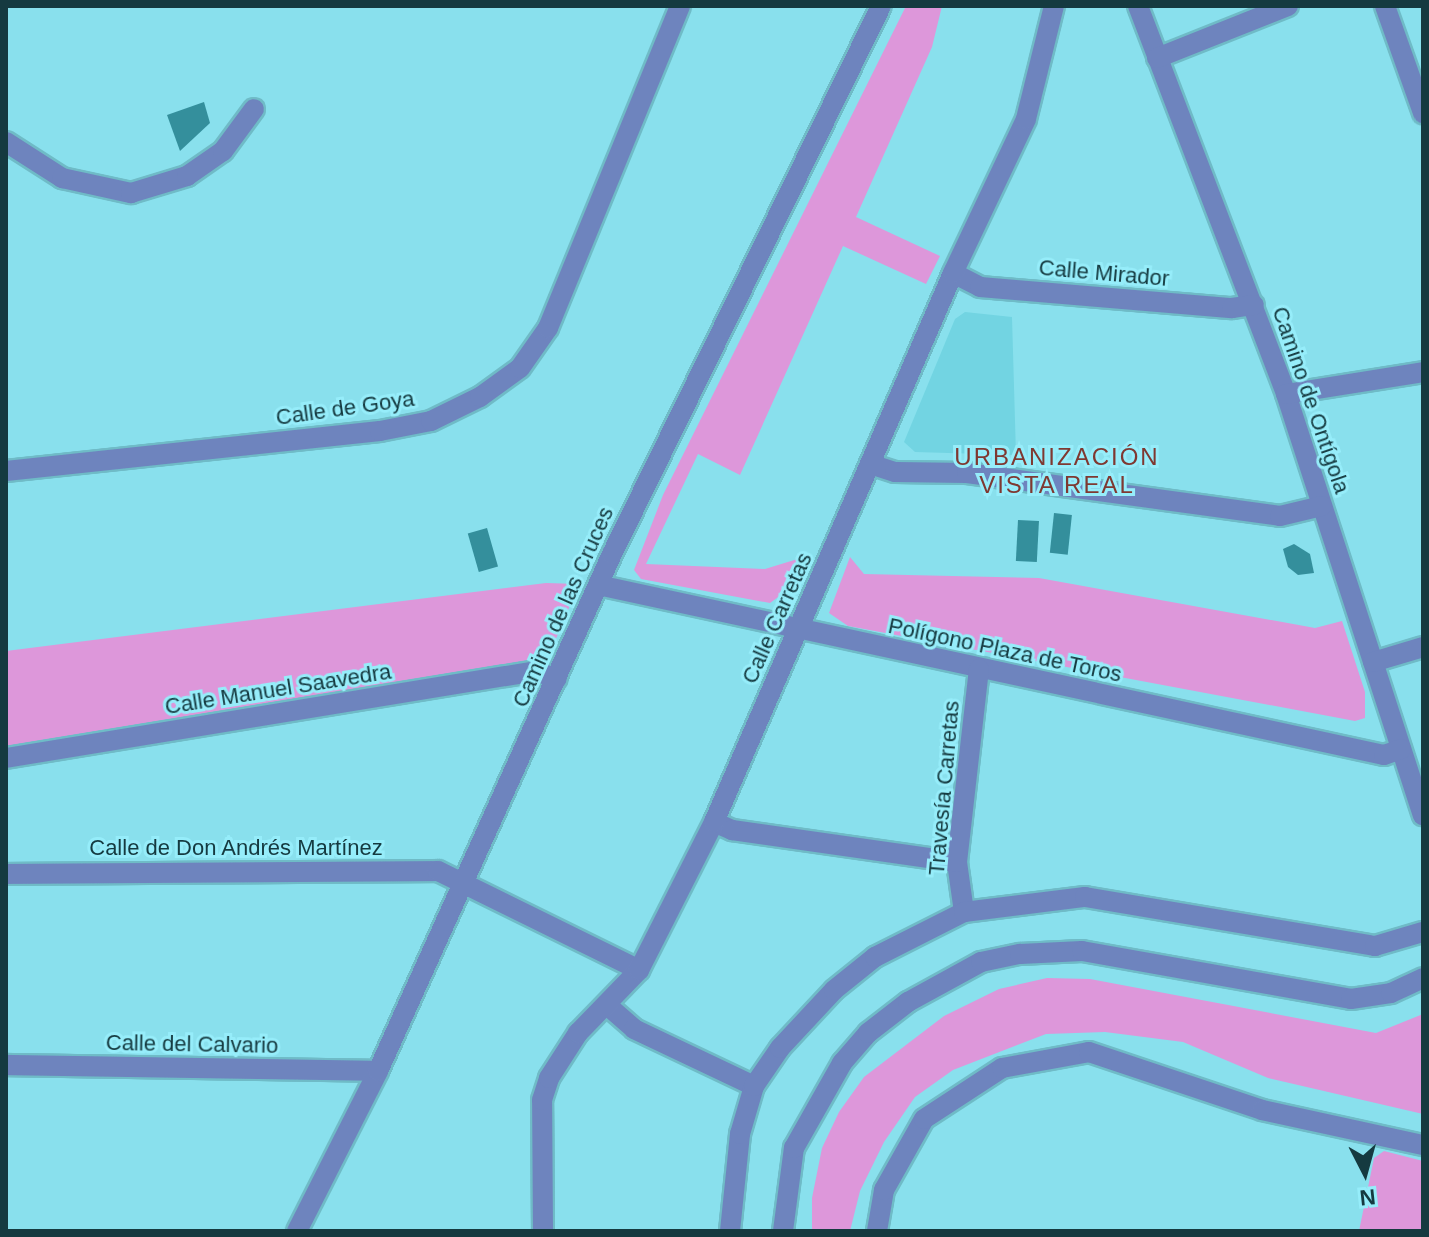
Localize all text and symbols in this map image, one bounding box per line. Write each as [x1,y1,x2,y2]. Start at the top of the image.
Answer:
street label: Calle Mirador [1038,254,1170,292]
street label: Camino de Ontígola [1267,303,1355,497]
street label: Calle de Goya [274,385,416,431]
district label: URBANIZACIÓN VISTA REAL [954,443,1160,499]
street label: Camino de las Cruces [507,503,619,711]
street label: Calle Carretas [736,548,818,688]
street label: Polígono Plaza de Toros [886,612,1124,688]
street label: Calle Manuel Saavedra [163,658,393,720]
street label: Travesía Carretas [923,700,965,876]
street label: Calle de Don Andrés Martínez [89,835,383,861]
street label: Calle del Calvario [106,1029,278,1059]
north arrow [1325,1133,1405,1213]
text: N [1358,1184,1377,1211]

